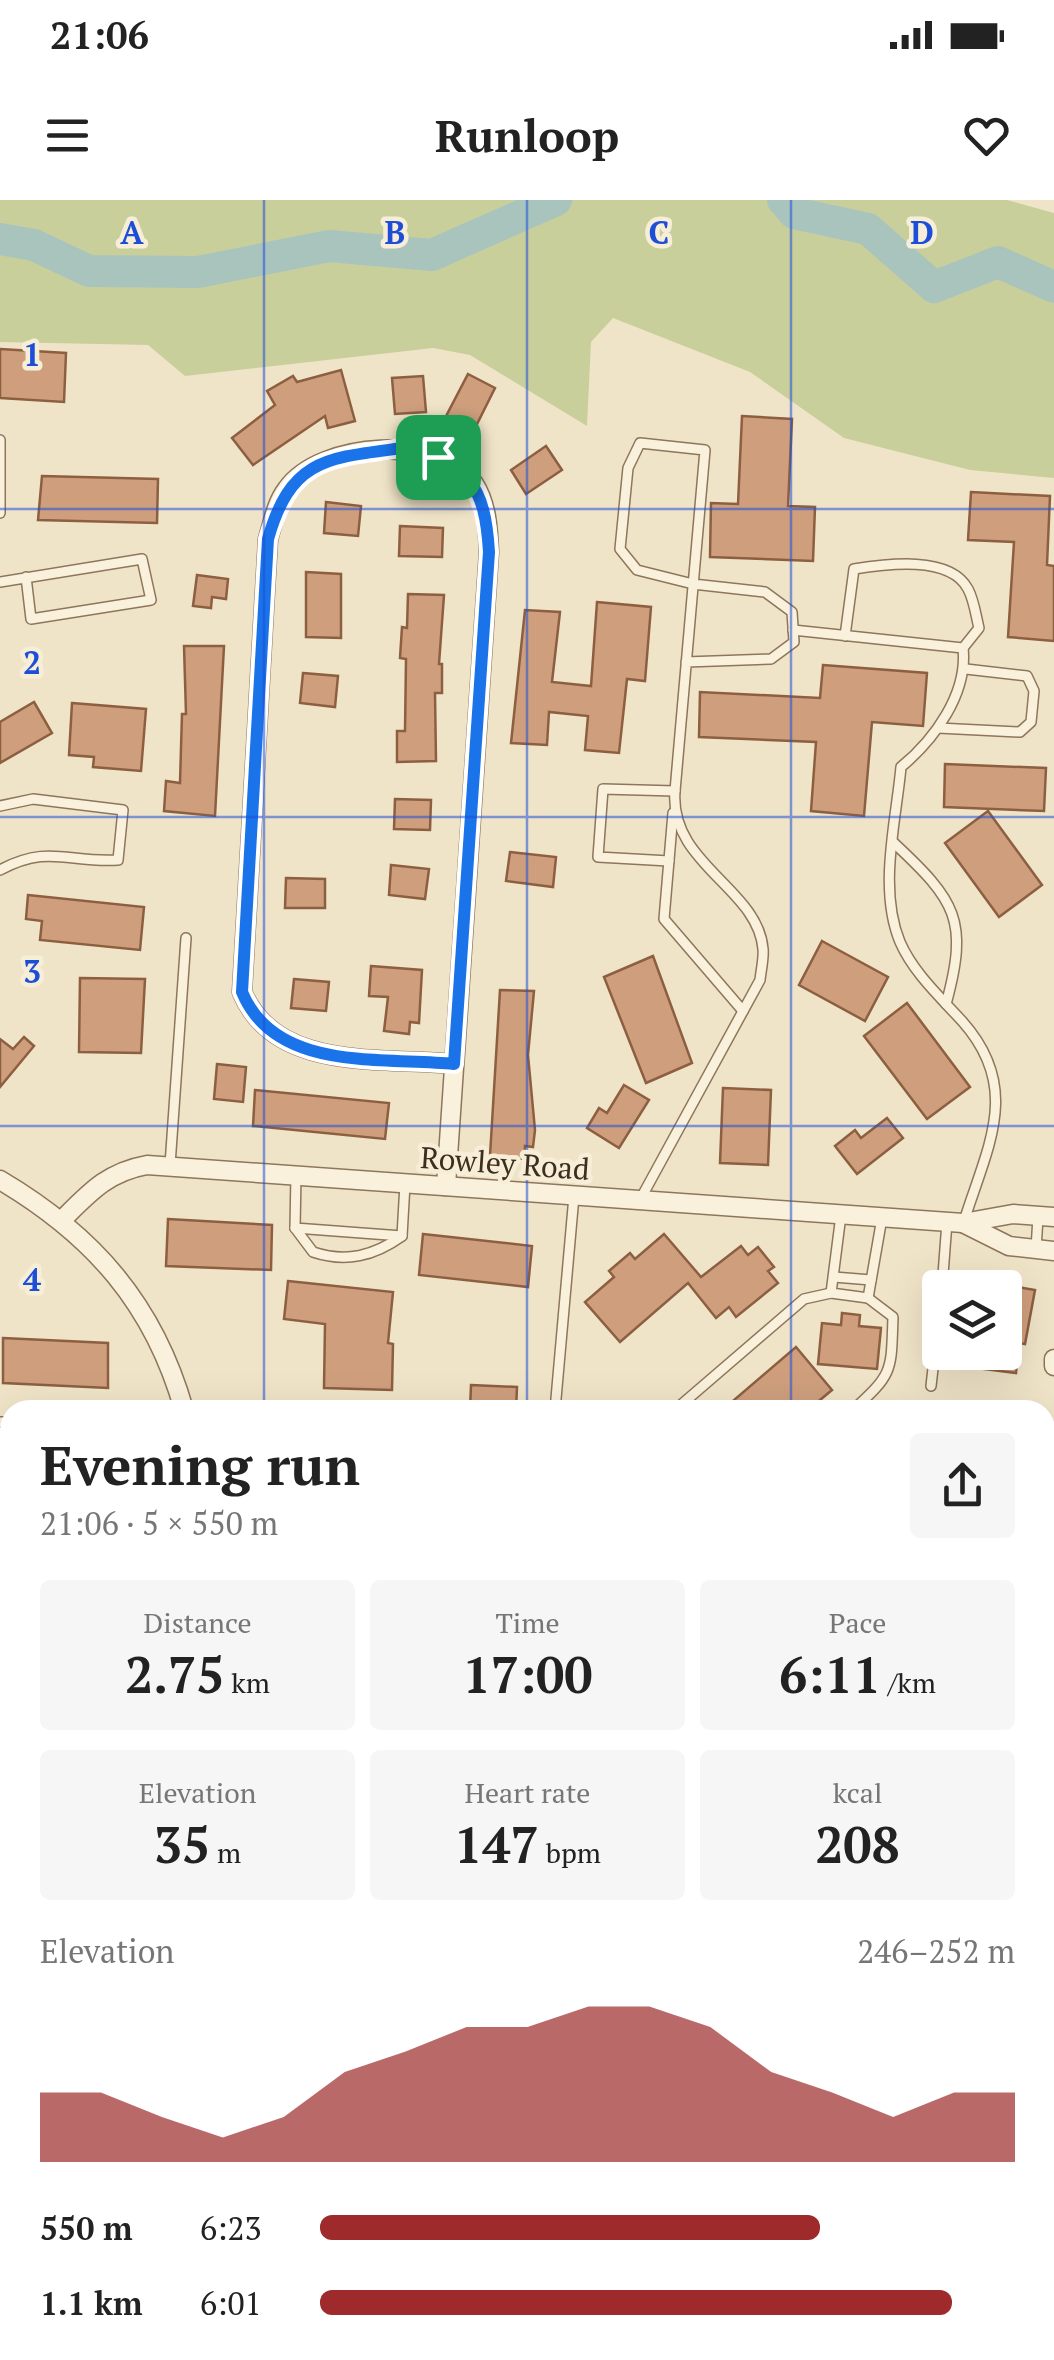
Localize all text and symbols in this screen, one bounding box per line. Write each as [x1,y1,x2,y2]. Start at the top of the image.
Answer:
text: 21:06 [50,10,149,60]
text: Runloop [435,105,619,165]
icon: menu [40,108,95,163]
icon: heart [959,108,1014,163]
text: A [120,211,144,253]
text: B [385,211,405,253]
text: C [649,211,669,253]
text: D [910,211,934,253]
text: 1 [23,333,41,375]
pin [396,415,481,500]
icon: arrive [411,430,466,485]
text: 2 [23,641,41,683]
text: 3 [23,950,41,992]
street label: Rowley Road [419,1137,591,1189]
text: 4 [23,1258,41,1300]
map controls [922,1270,1022,1370]
button: layers [922,1270,1022,1370]
text: Evening run [40,1428,360,1501]
button: share [910,1433,1015,1538]
text: 21:06 · 5 × 550 m [40,1502,278,1544]
text: Distance [143,1604,252,1641]
text: Time [495,1604,560,1641]
text: Pace [829,1604,886,1641]
text: 2.75 [125,1641,225,1707]
text: 17:00 [462,1641,593,1707]
text: 6:11 [779,1641,881,1707]
text: km [225,1664,270,1701]
text: /km [881,1664,936,1701]
text: Elevation [139,1774,256,1811]
text: Heart rate [465,1774,590,1811]
text: kcal [833,1774,882,1811]
text: 35 [154,1811,210,1877]
text: 147 [454,1811,539,1877]
text: 208 [815,1811,900,1877]
text: m [210,1834,241,1871]
text: bpm [539,1834,601,1871]
text: Elevation [40,1930,174,1972]
text: 246–252 m [857,1930,1015,1972]
text: 550 m [40,2207,132,2249]
text: 6:23 [200,2207,262,2249]
text: 1.1 km [40,2282,143,2324]
text: 6:01 [200,2282,262,2324]

